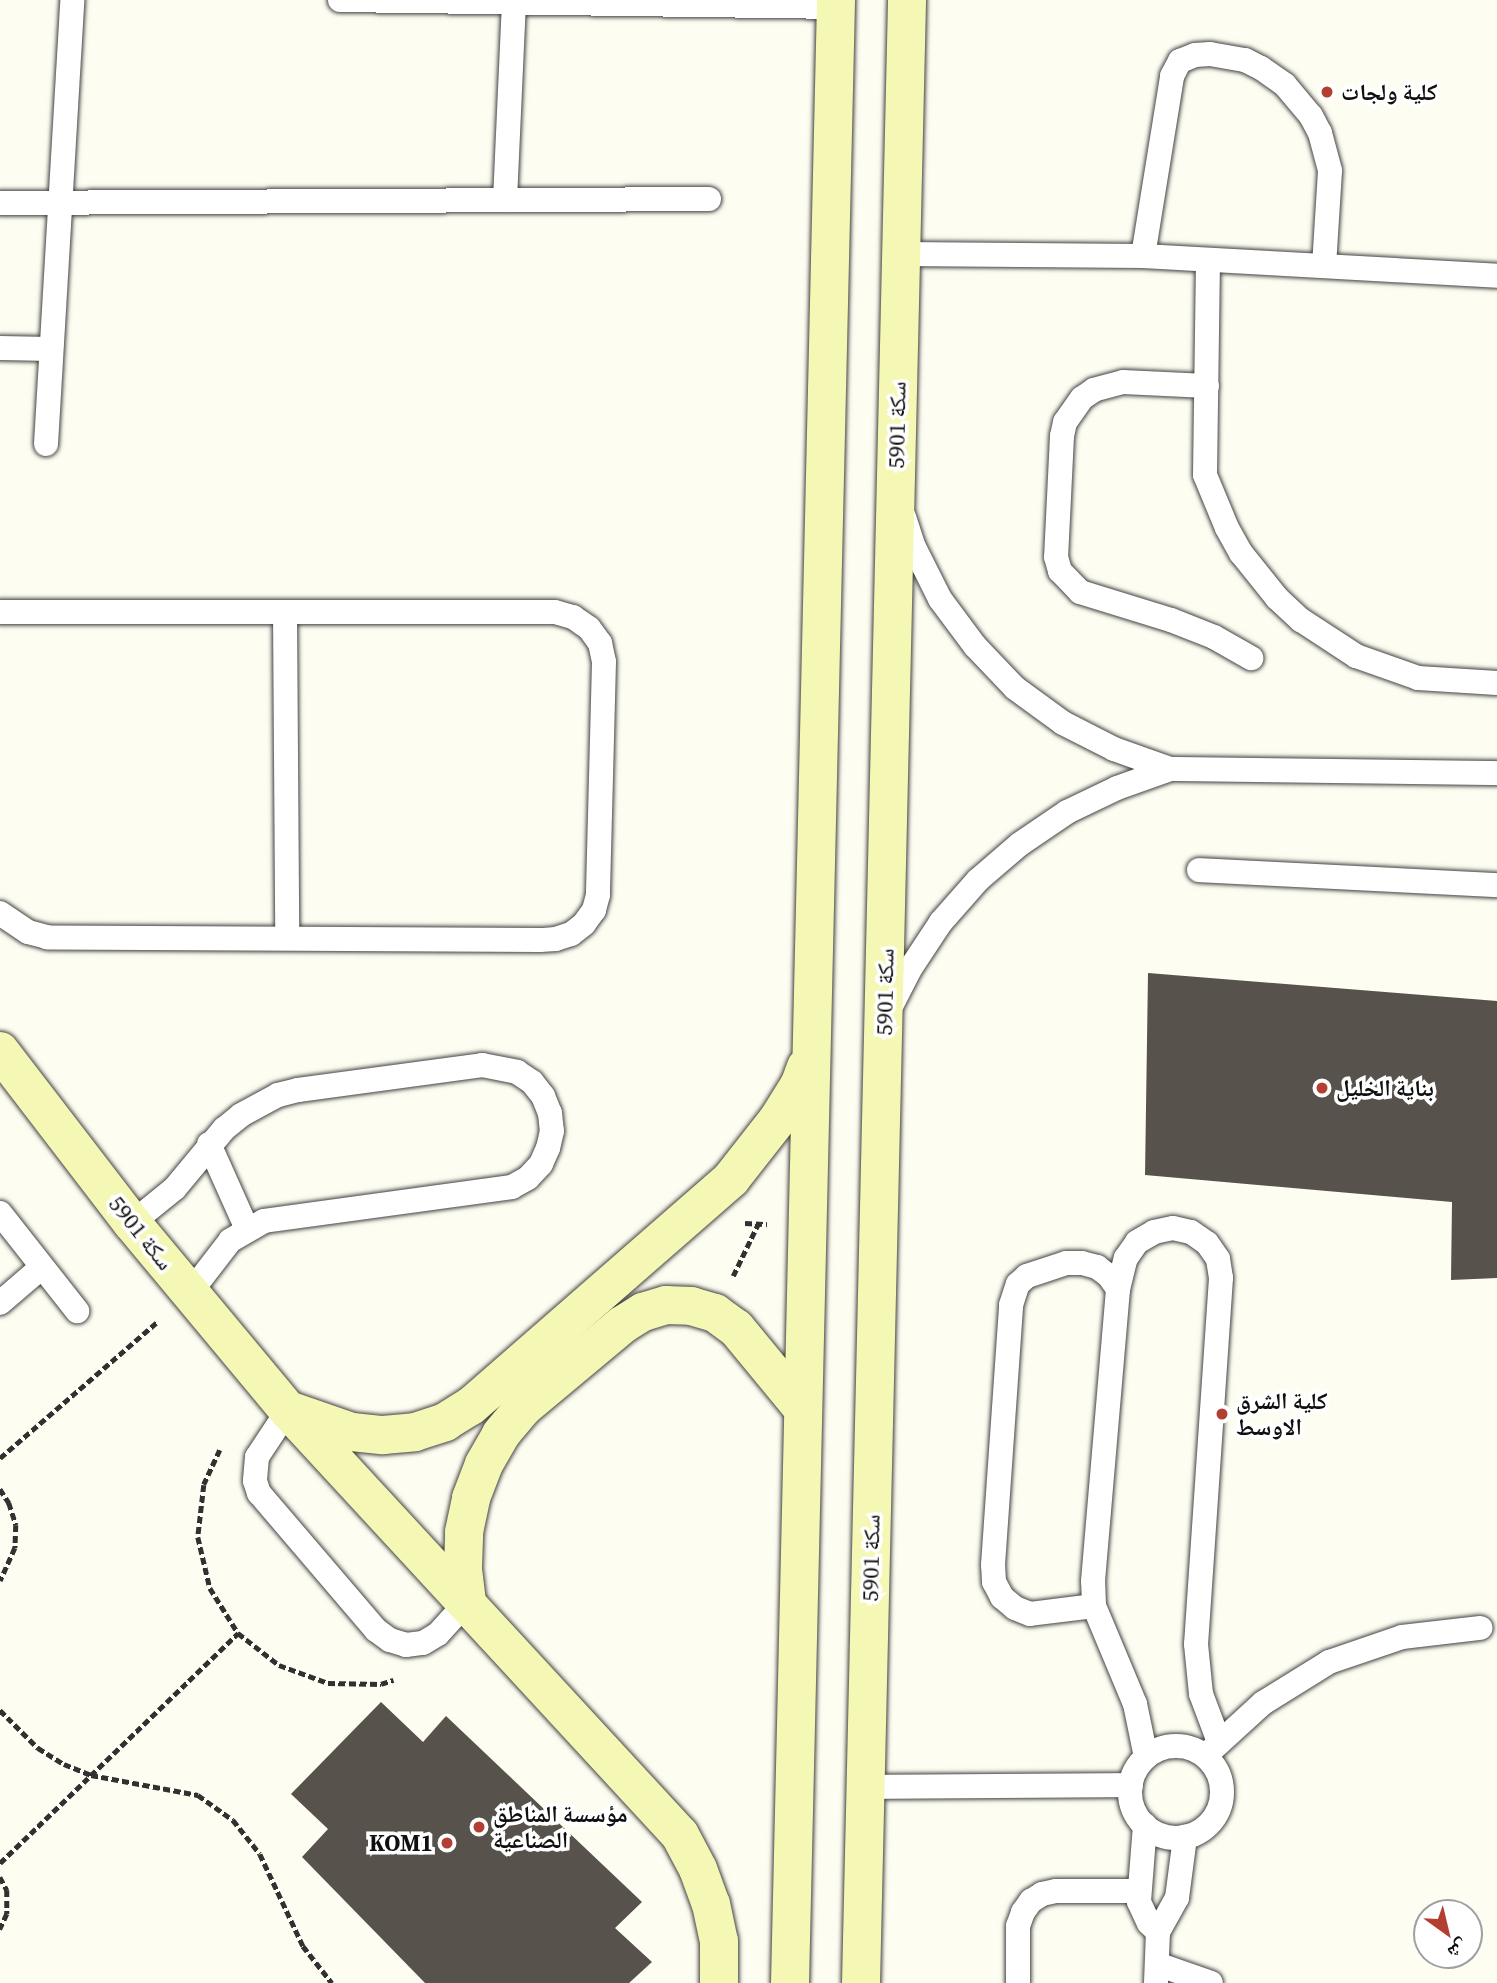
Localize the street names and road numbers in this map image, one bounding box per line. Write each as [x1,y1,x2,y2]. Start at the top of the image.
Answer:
street label: سكة 5901 [882,381,912,469]
street label: سكة 5901 [870,948,900,1036]
street label: سكة 5901 [103,1190,179,1276]
street label: سكة 5901 [856,1514,886,1602]

